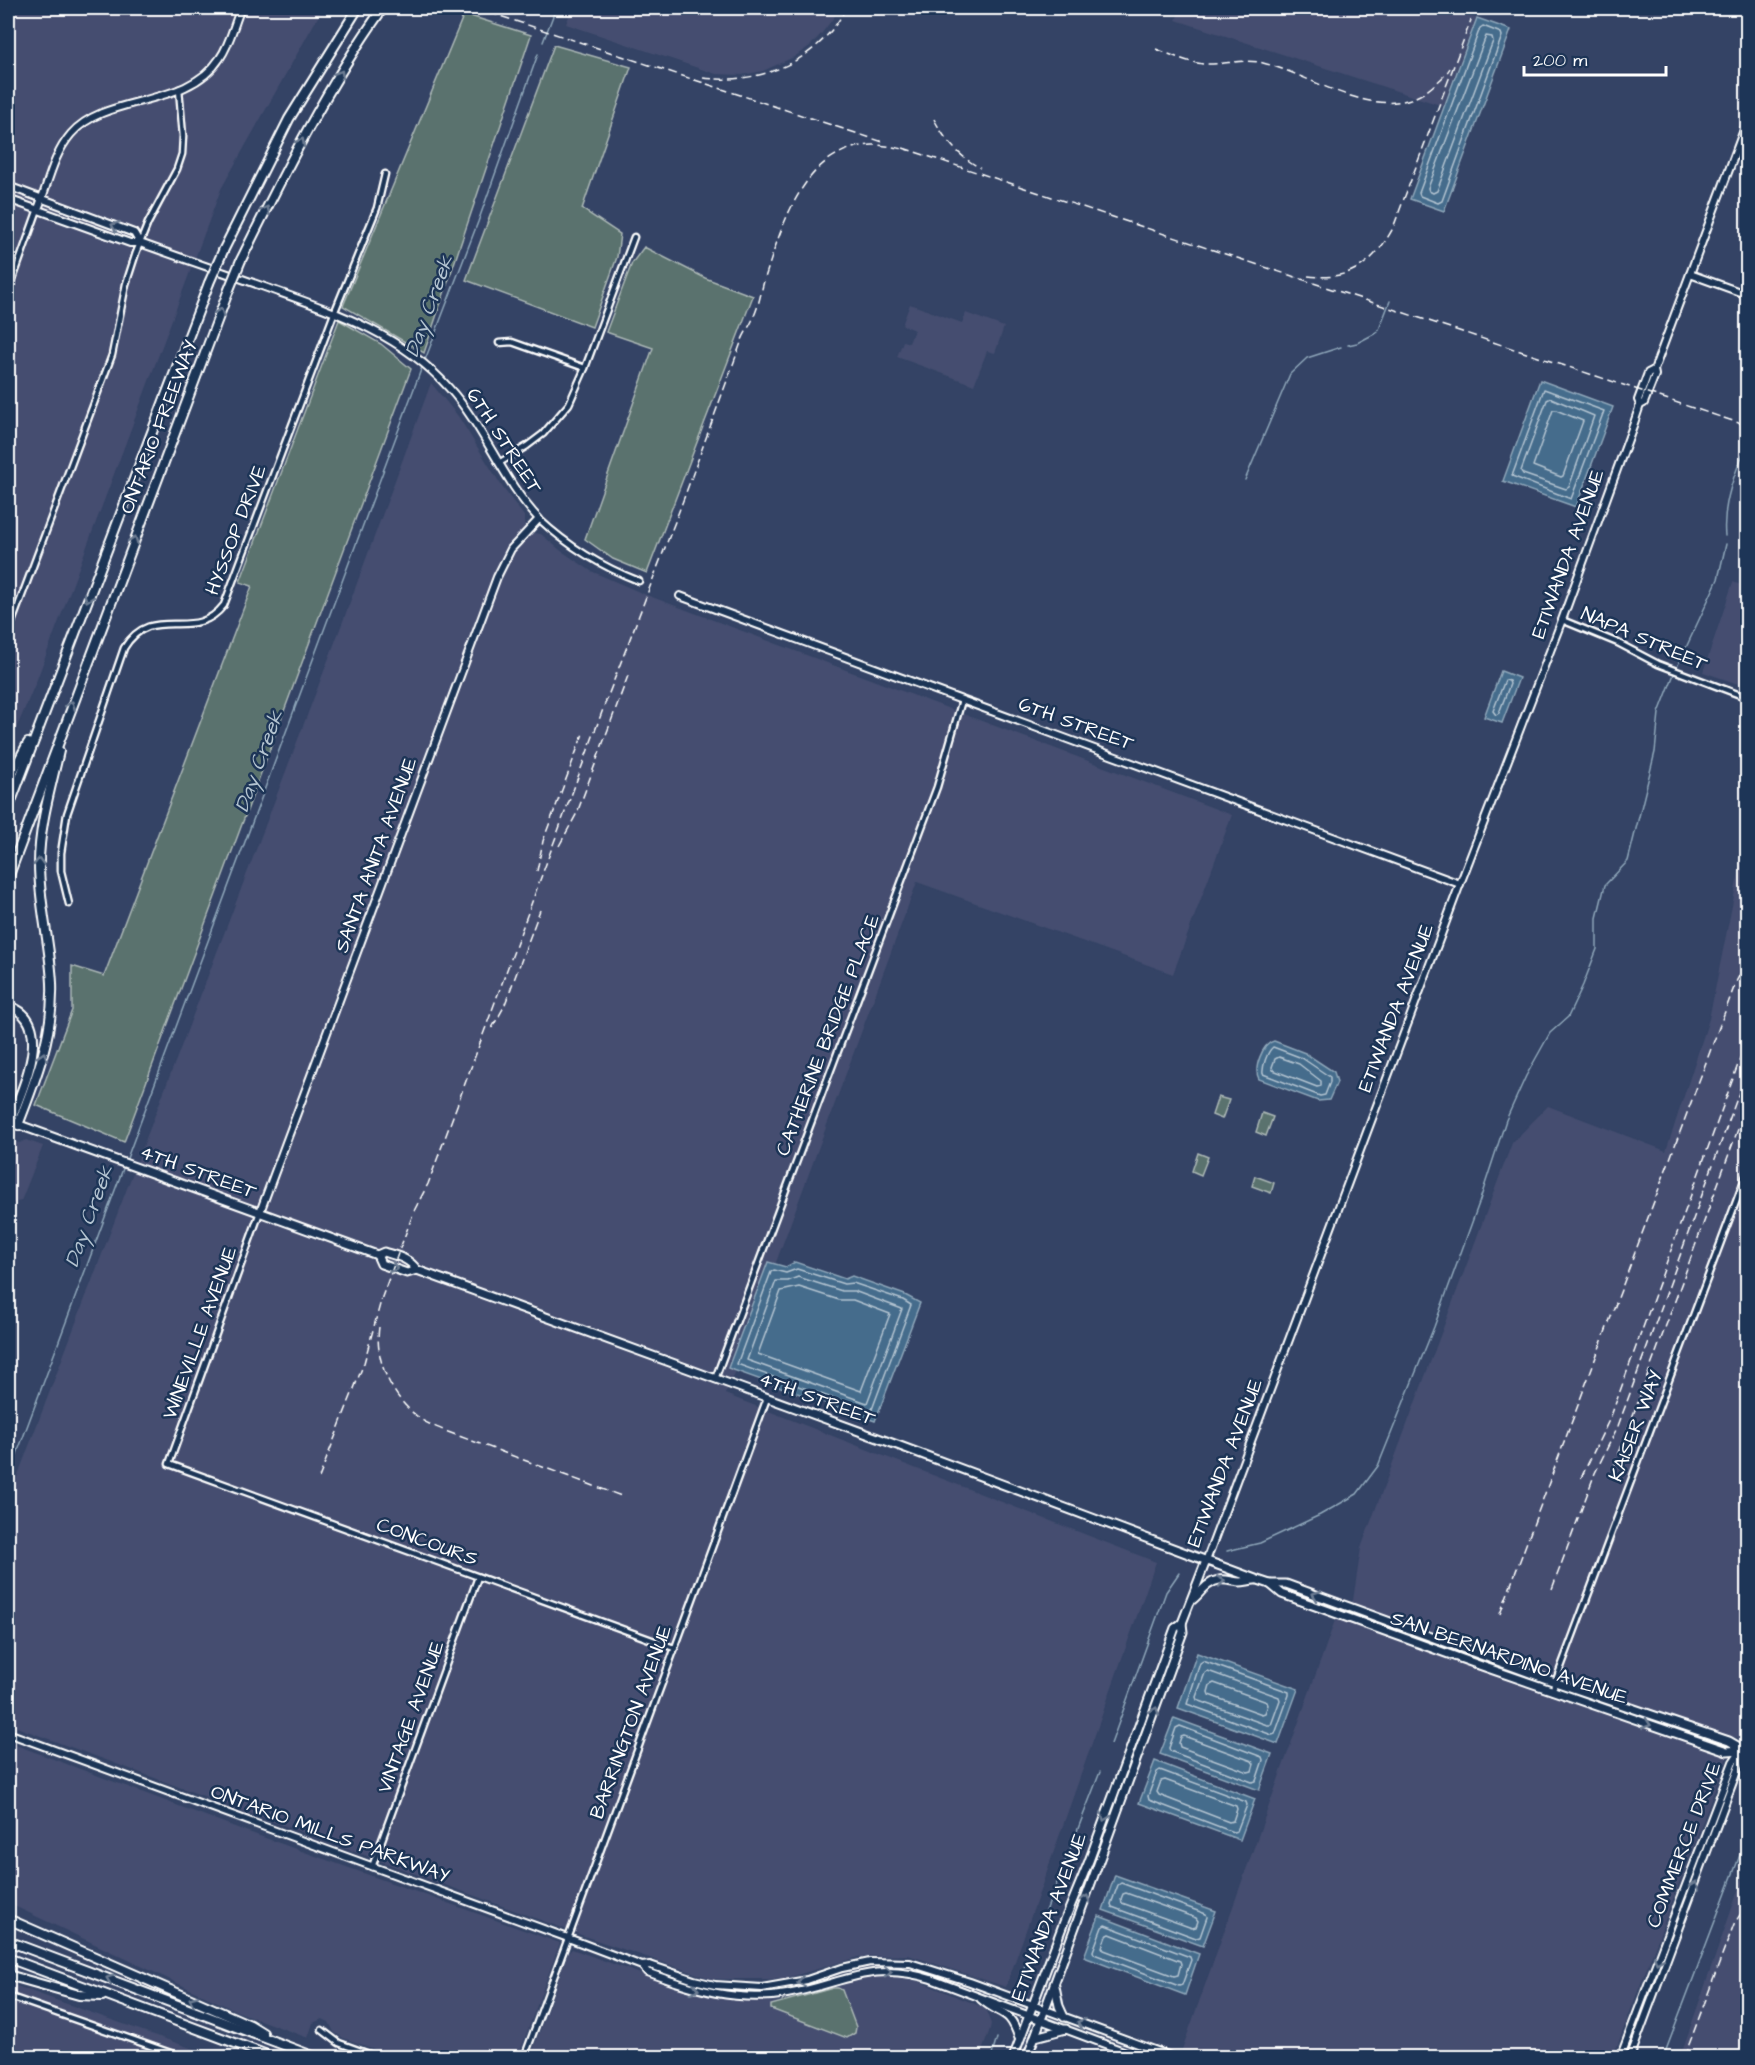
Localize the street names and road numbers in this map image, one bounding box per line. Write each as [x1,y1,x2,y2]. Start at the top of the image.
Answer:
street label: ONTARIO FREEWAY [113,336,205,518]
street label: 6TH STREET [459,383,549,500]
street label: HYSSOP DRIVE [198,461,274,599]
street label: ETIWANDA AVENUE [1524,465,1612,642]
street label: NAPA STREET [1577,600,1712,678]
street label: 6TH STREET [1014,690,1138,758]
street label: SANTA ANITA AVENUE [328,753,424,957]
street label: CATHERINE BRIDGE PLACE [769,910,887,1160]
street label: ETIWANDA AVENUE [1351,920,1441,1096]
street label: 4TH STREET [136,1138,261,1206]
street label: WINEVILLE AVENUE [156,1242,244,1423]
street label: 4TH STREET [755,1365,880,1433]
street label: KAISER WAY [1602,1366,1670,1486]
street label: ETIWANDA AVENUE [1180,1375,1270,1551]
street label: CONCOURS [372,1511,482,1573]
street label: SAN BERNARDINO AVENUE [1387,1604,1631,1712]
street label: BARRINGTON AVENUE [583,1621,679,1823]
street label: VINTAGE AVENUE [371,1637,452,1797]
street label: COMMERCE DRIVE [1640,1758,1729,1932]
street label: ONTARIO MILLS PARKWAY [207,1778,454,1890]
street label: ETIWANDA AVENUE [1004,1829,1094,2005]

